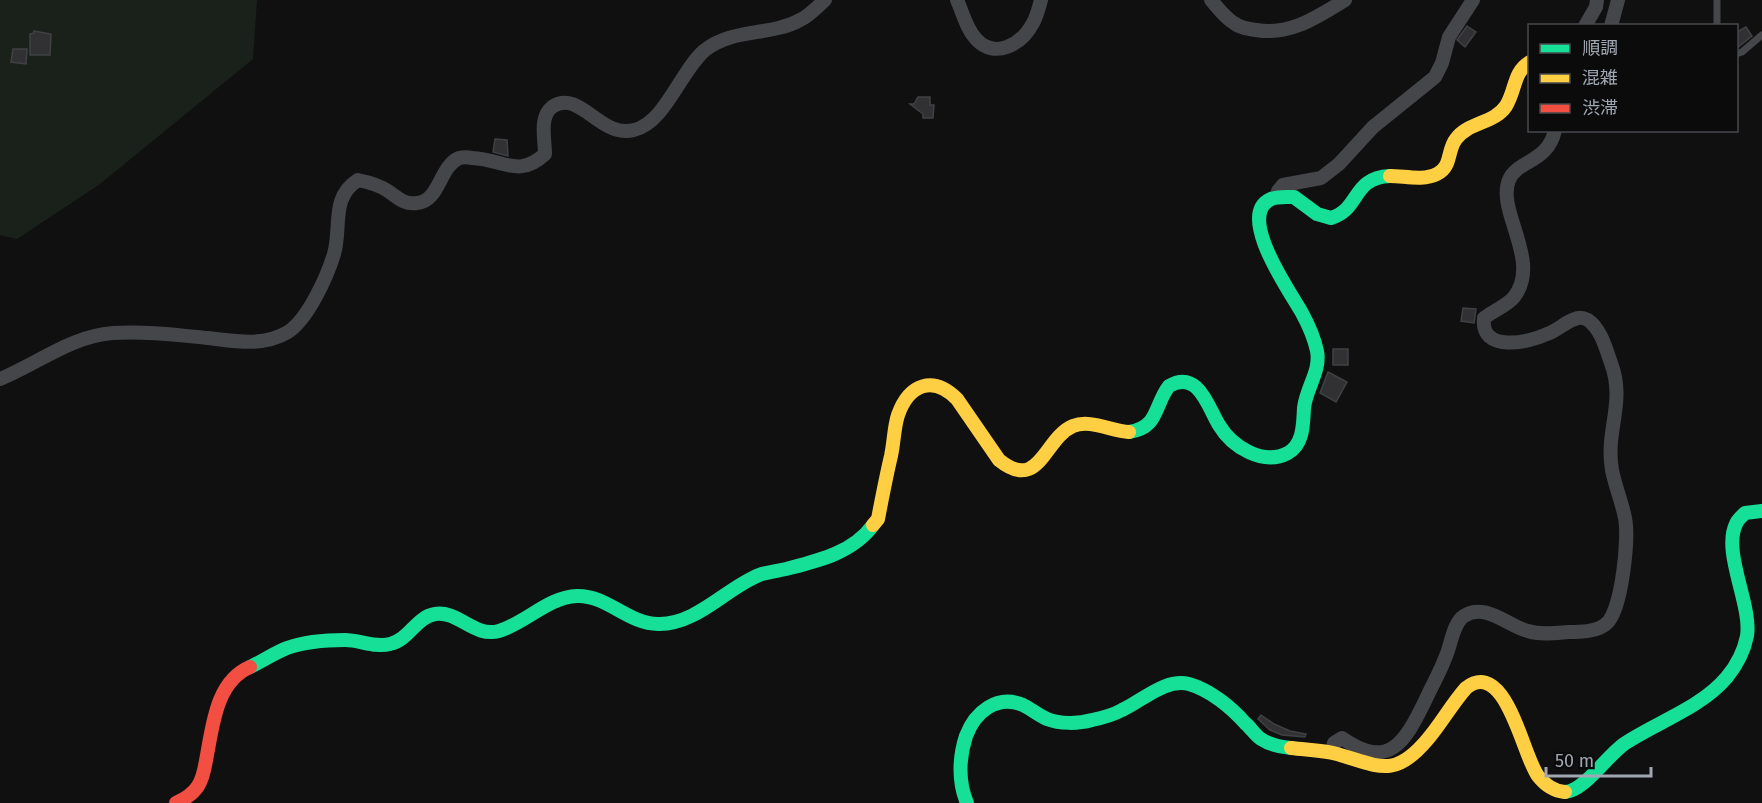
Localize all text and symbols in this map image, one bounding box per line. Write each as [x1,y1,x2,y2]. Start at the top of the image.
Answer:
legend [1528,24,1738,132]
text: 順調 [1582,37,1618,59]
text: 混雑 [1582,67,1618,89]
text: 渋滞 [1582,97,1618,119]
scale bar [1546,740,1651,778]
text: 50 m [1555,750,1594,772]

